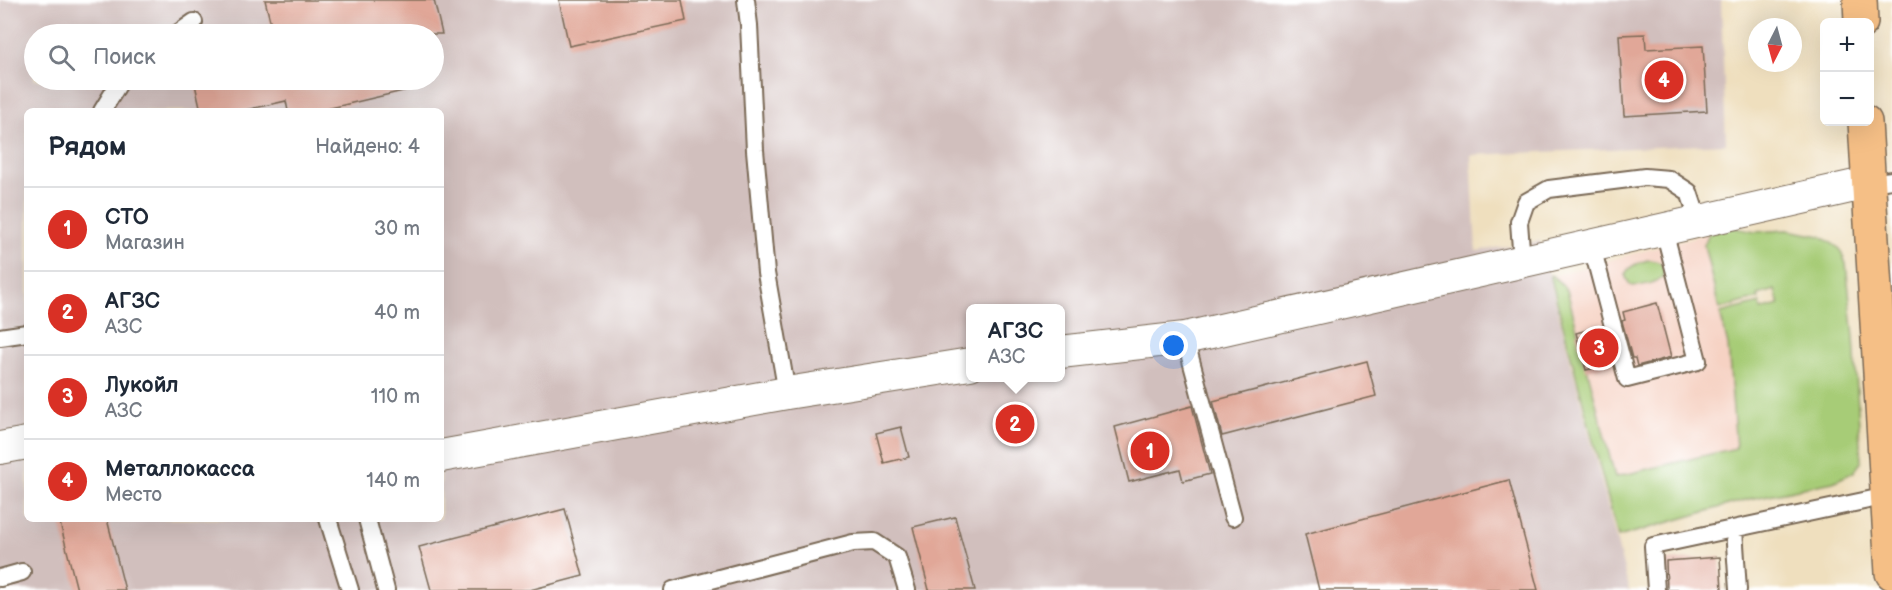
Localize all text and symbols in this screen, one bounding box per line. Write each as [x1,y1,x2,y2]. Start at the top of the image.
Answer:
north arrow [1748,18,1802,72]
map controls [1820,18,1874,126]
button: + [1820,18,1874,72]
search box [24,24,444,90]
icon: search [45,41,78,74]
text: Поиск [93,44,156,71]
pin: 4 [1644,58,1684,103]
button: − [1820,72,1874,126]
text: Рядом [48,132,126,163]
text: Найдено: 4 [315,135,420,159]
text: СТО [105,204,149,231]
text: 1 [63,217,72,241]
text: 30 m [374,217,420,241]
text: Магазин [105,231,185,255]
text: АГЗС [105,288,160,315]
text: 2 [62,301,73,325]
text: 40 m [374,301,420,325]
popup [966,304,1065,382]
text: АЗС [105,315,142,339]
text: АГЗС [988,318,1043,345]
pin: 3 [1580,326,1618,370]
your location [1159,331,1188,360]
text: АЗС [988,345,1025,369]
text: Лукойл [105,372,179,399]
text: 3 [62,385,73,409]
text: 110 m [371,385,420,409]
text: АЗС [105,399,142,423]
pin: 2 [996,402,1034,446]
pin: 1 [1130,428,1170,474]
text: Металлокасса [105,456,255,483]
text: 4 [62,469,73,493]
text: 140 m [366,469,420,493]
text: Место [105,483,162,507]

